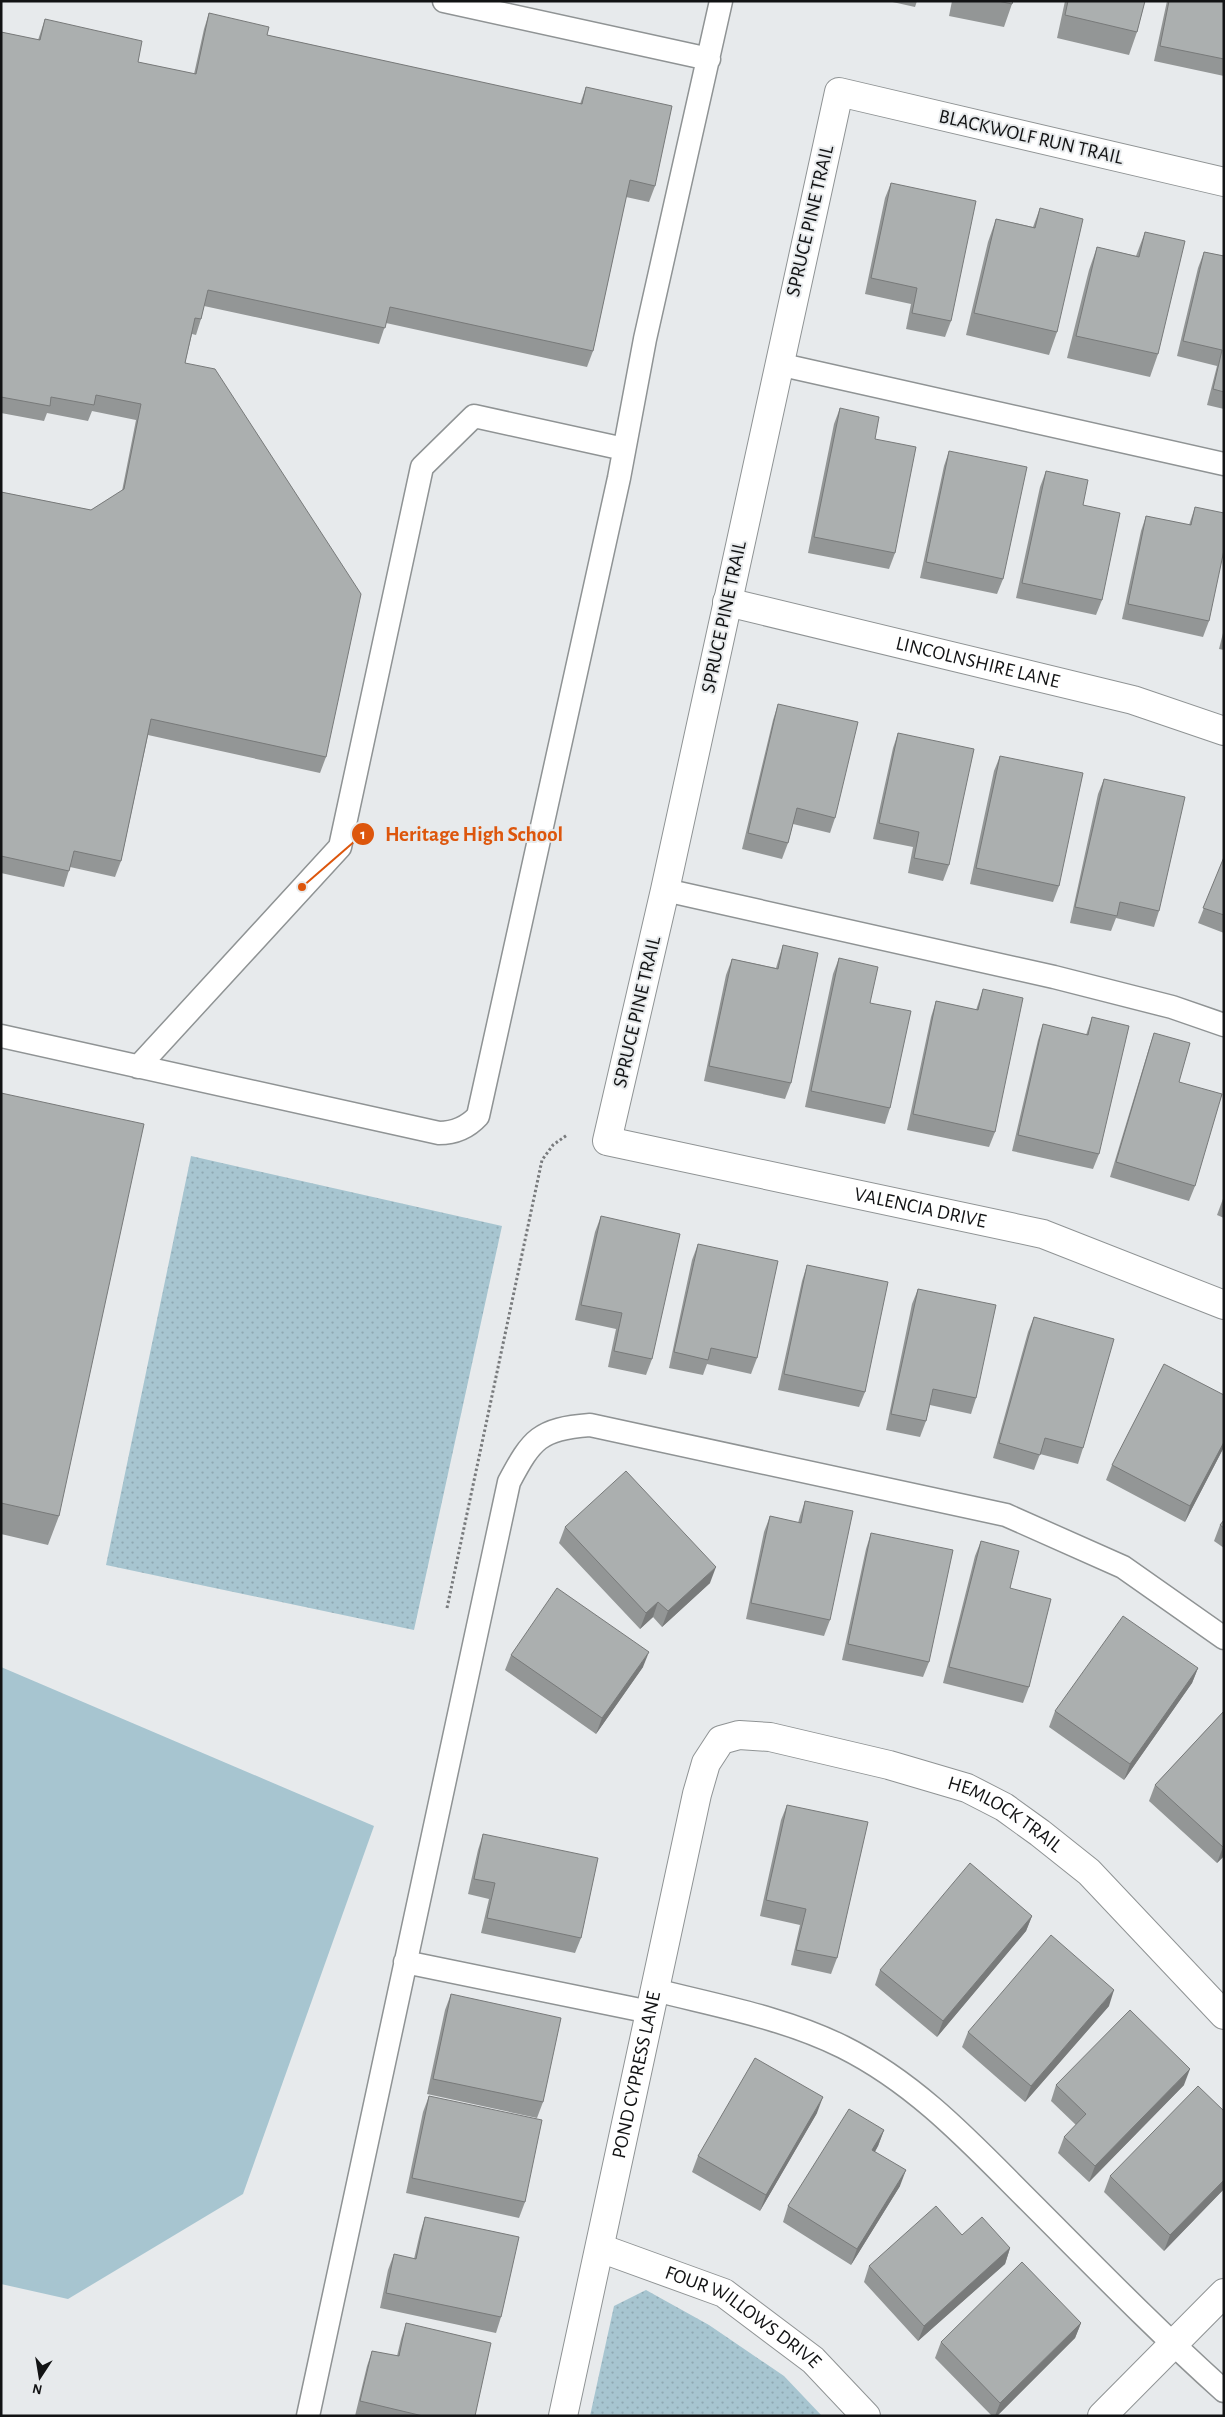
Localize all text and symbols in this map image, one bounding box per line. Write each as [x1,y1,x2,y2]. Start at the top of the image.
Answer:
street label: BLACKWOLF RUN TRAIL [937,106,1126,168]
street label: SPRUCE PINE TRAIL [783,143,837,299]
street label: SPRUCE PINE TRAIL [698,539,750,695]
street label: LINCOLNSHIRE LANE [894,633,1062,692]
callout: Heritage High School [350,816,573,852]
text: Heritage High School [385,824,563,845]
text: 1 [360,827,366,842]
street label: SPRUCE PINE TRAIL [610,934,664,1090]
street label: VALENCIA DRIVE [852,1184,988,1232]
street label: HEMLOCK TRAIL [945,1773,1066,1857]
street label: POND CYPRESS LANE [609,1989,664,2160]
street label: FOUR WILLOWS DRIVE [662,2262,825,2372]
north arrow [15,2352,65,2402]
text: N [31,2381,44,2397]

